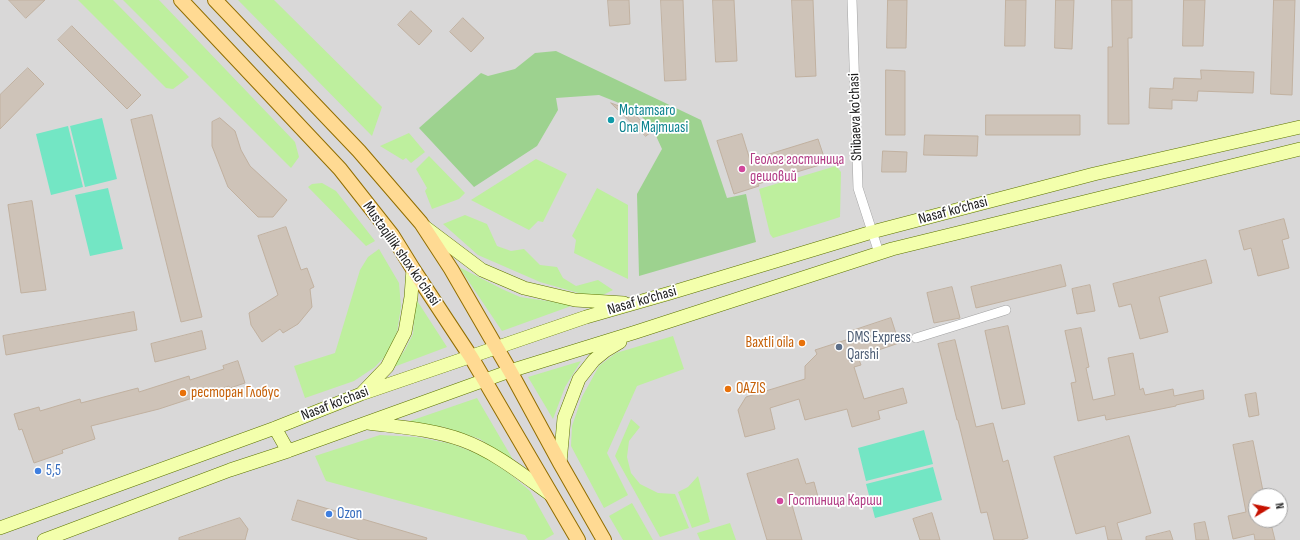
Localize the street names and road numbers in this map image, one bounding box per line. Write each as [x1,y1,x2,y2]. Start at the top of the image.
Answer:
street label: Shibaeva ko'chasi [845,73,867,161]
street label: Nasaf ko‘chasi [916,193,990,229]
street label: Mustaqillik shox ko'chasi [358,198,444,310]
street label: Nasaf ko‘chasi [605,283,679,319]
street label: Nasaf ko‘chasi [299,383,371,425]

